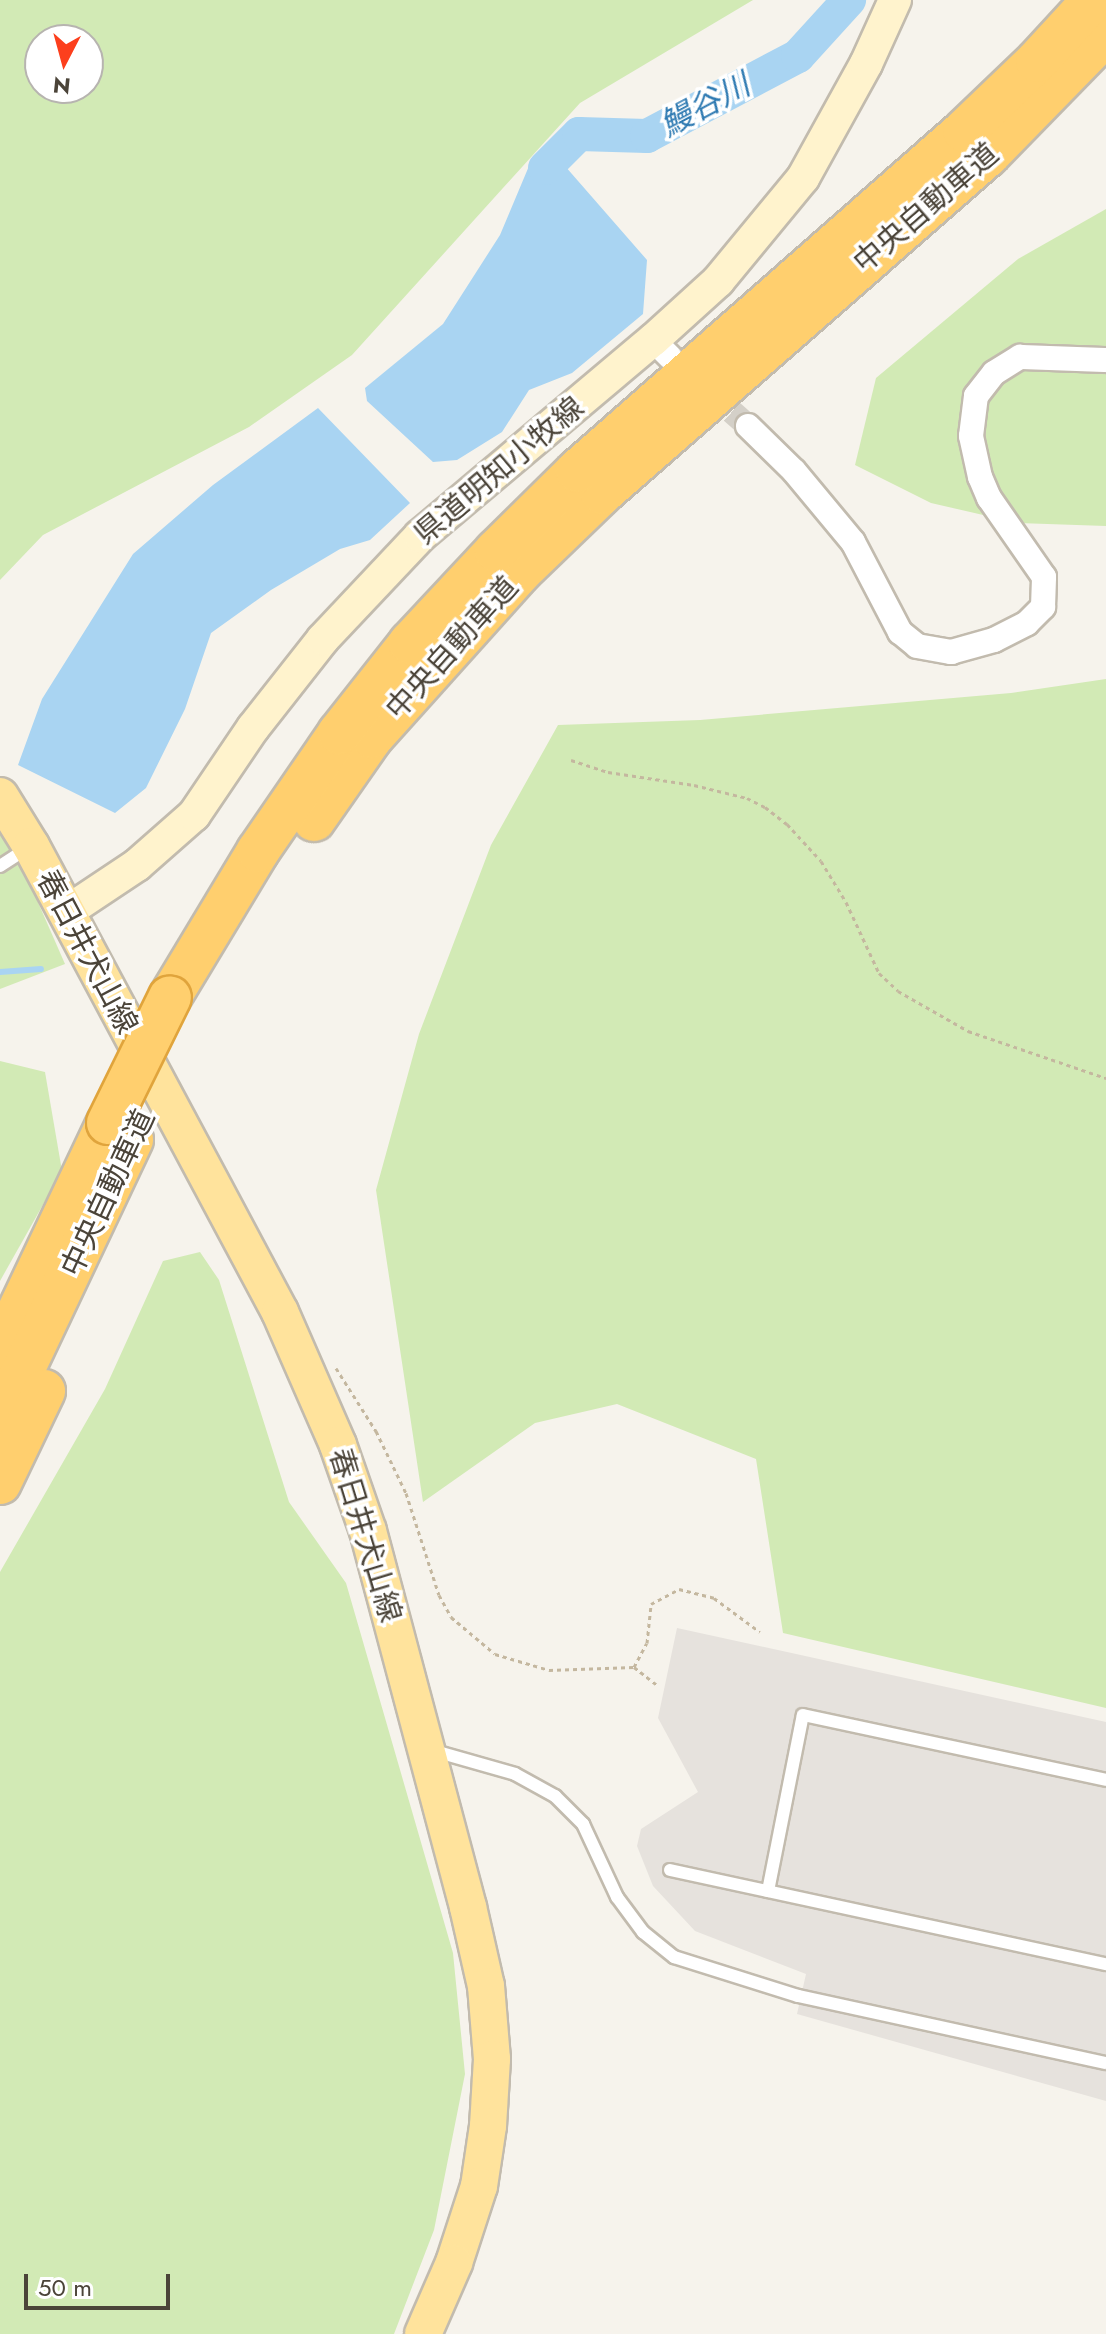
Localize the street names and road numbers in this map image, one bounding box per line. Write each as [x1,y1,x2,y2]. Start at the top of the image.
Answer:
street label: 中央自動車道 [846,135,1006,281]
street label: 県道明知小牧線 [407,390,591,552]
street label: 中央自動車道 [378,569,526,727]
street label: 春日井犬山線 [29,864,145,1040]
street label: 中央自動車道 [54,1104,162,1282]
street label: 春日井犬山線 [321,1444,409,1626]

